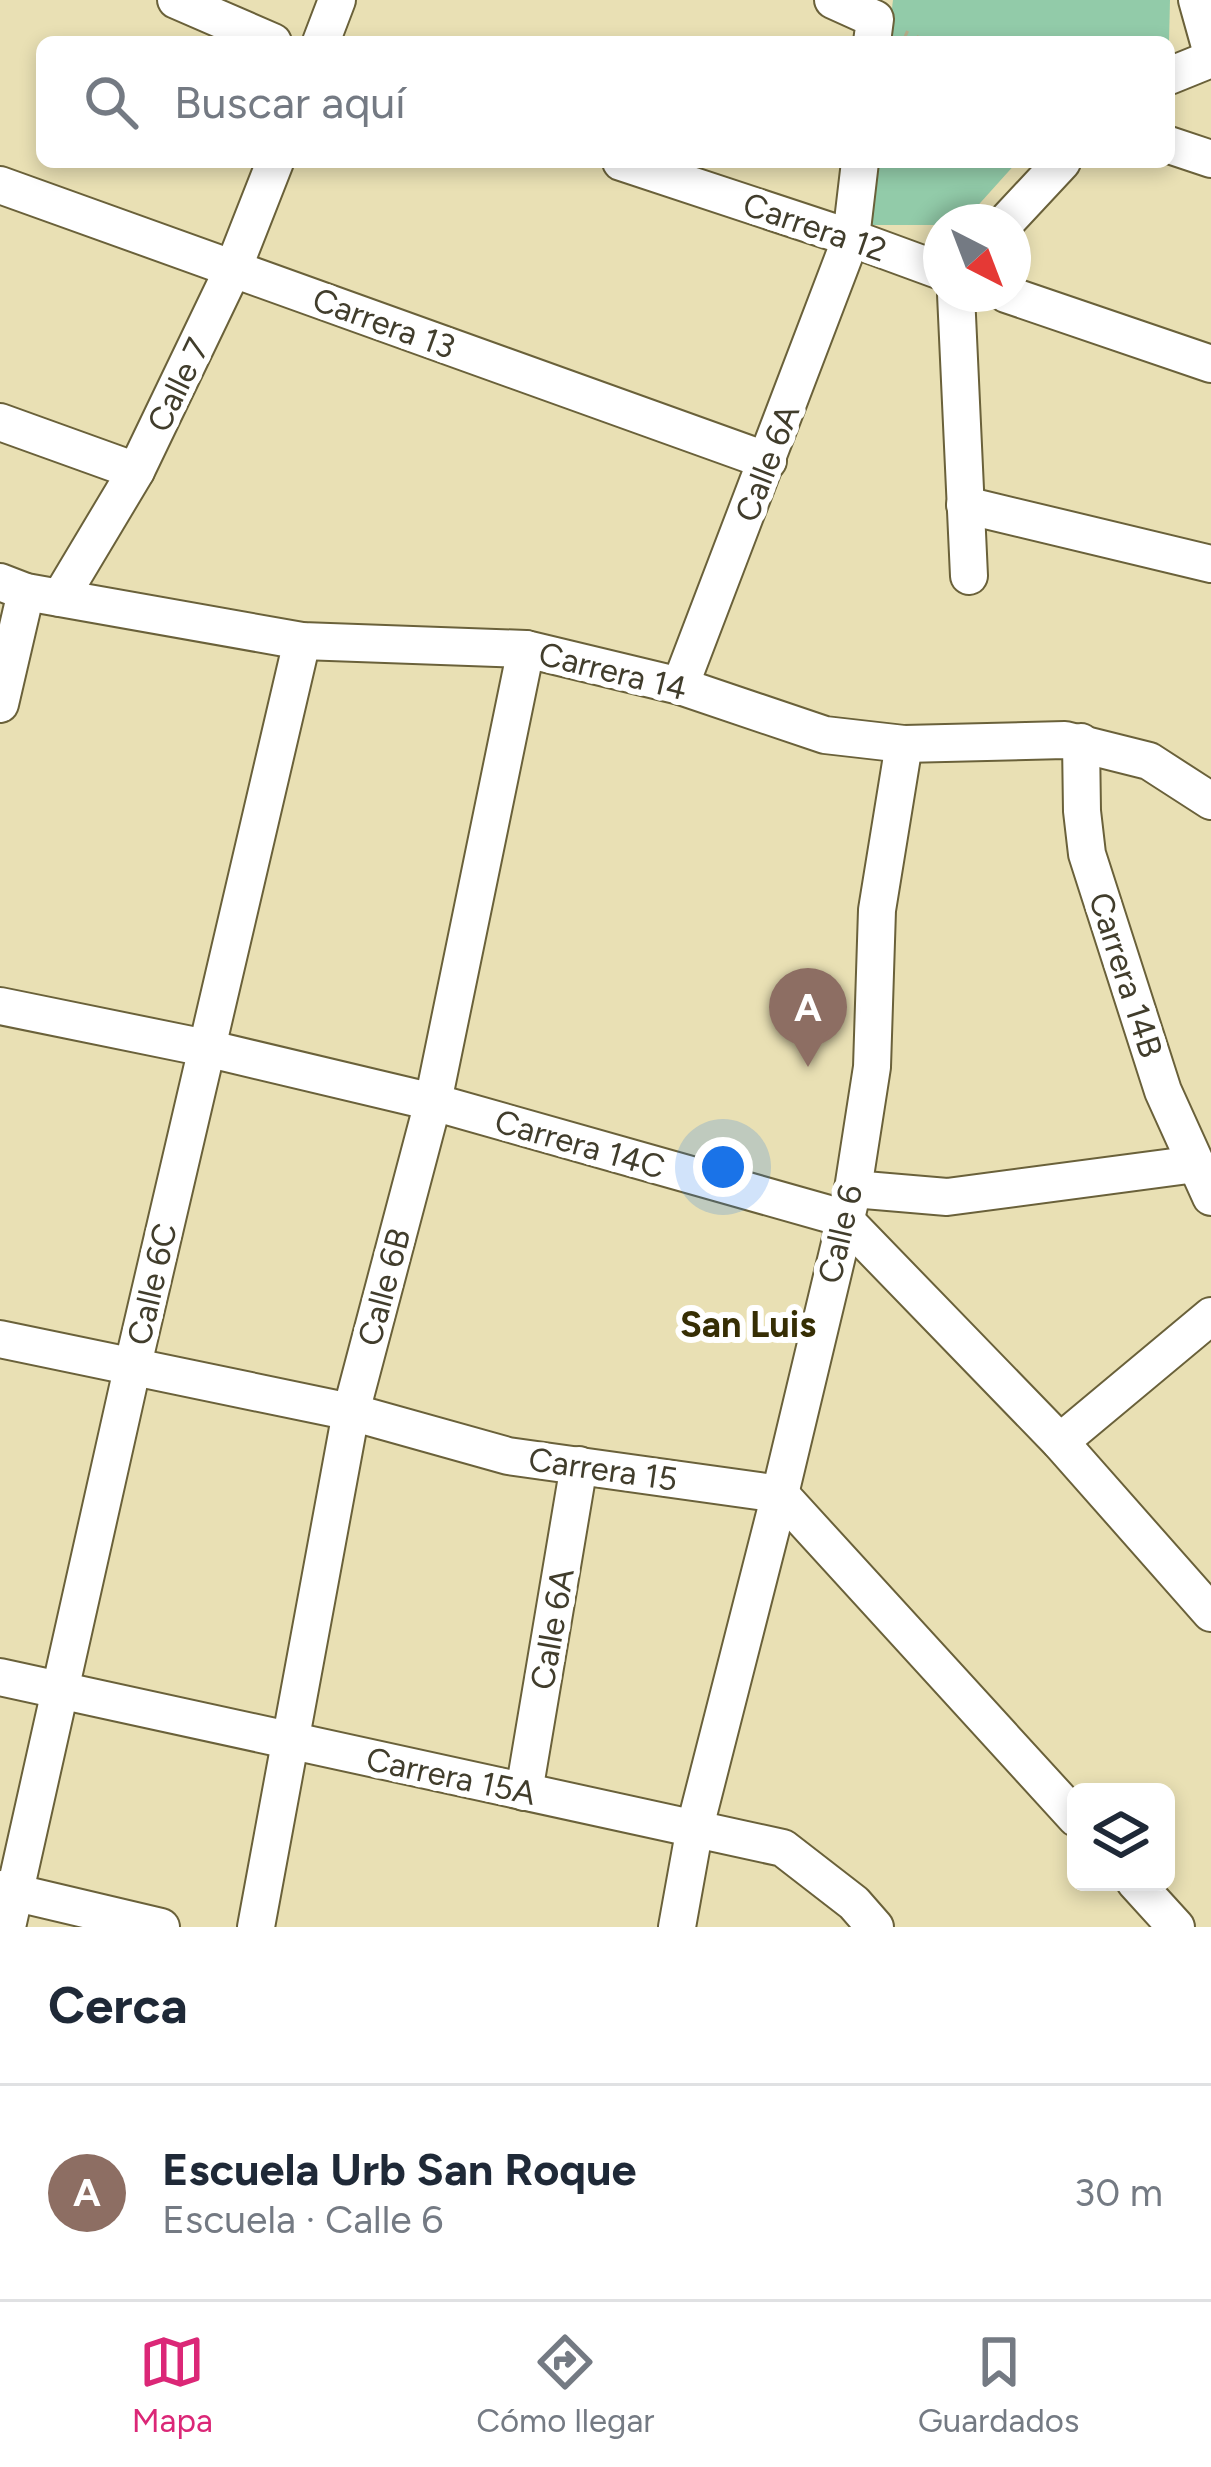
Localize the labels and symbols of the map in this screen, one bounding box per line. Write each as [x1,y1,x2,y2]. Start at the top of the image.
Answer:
street label: Carrera 12 [738,184,892,270]
north arrow [923,204,1031,312]
street label: Carrera 13 [307,279,461,367]
street label: Calle 7 [139,332,217,438]
street label: Calle 6A [727,398,807,527]
street label: Carrera 14 [535,634,691,708]
street label: Carrera 14B [1081,887,1171,1063]
pin: A [769,968,847,1067]
street label: Carrera 14C [491,1101,669,1187]
your location [693,1137,753,1197]
street label: Calle 6 [810,1181,870,1287]
street label: Calle 6C [119,1219,185,1349]
street label: Calle 6B [350,1224,418,1350]
district label: San Luis [680,1303,816,1346]
street label: Carrera 15 [526,1439,680,1499]
street label: Calle 6A [522,1565,582,1693]
street label: Carrera 15A [363,1739,540,1813]

